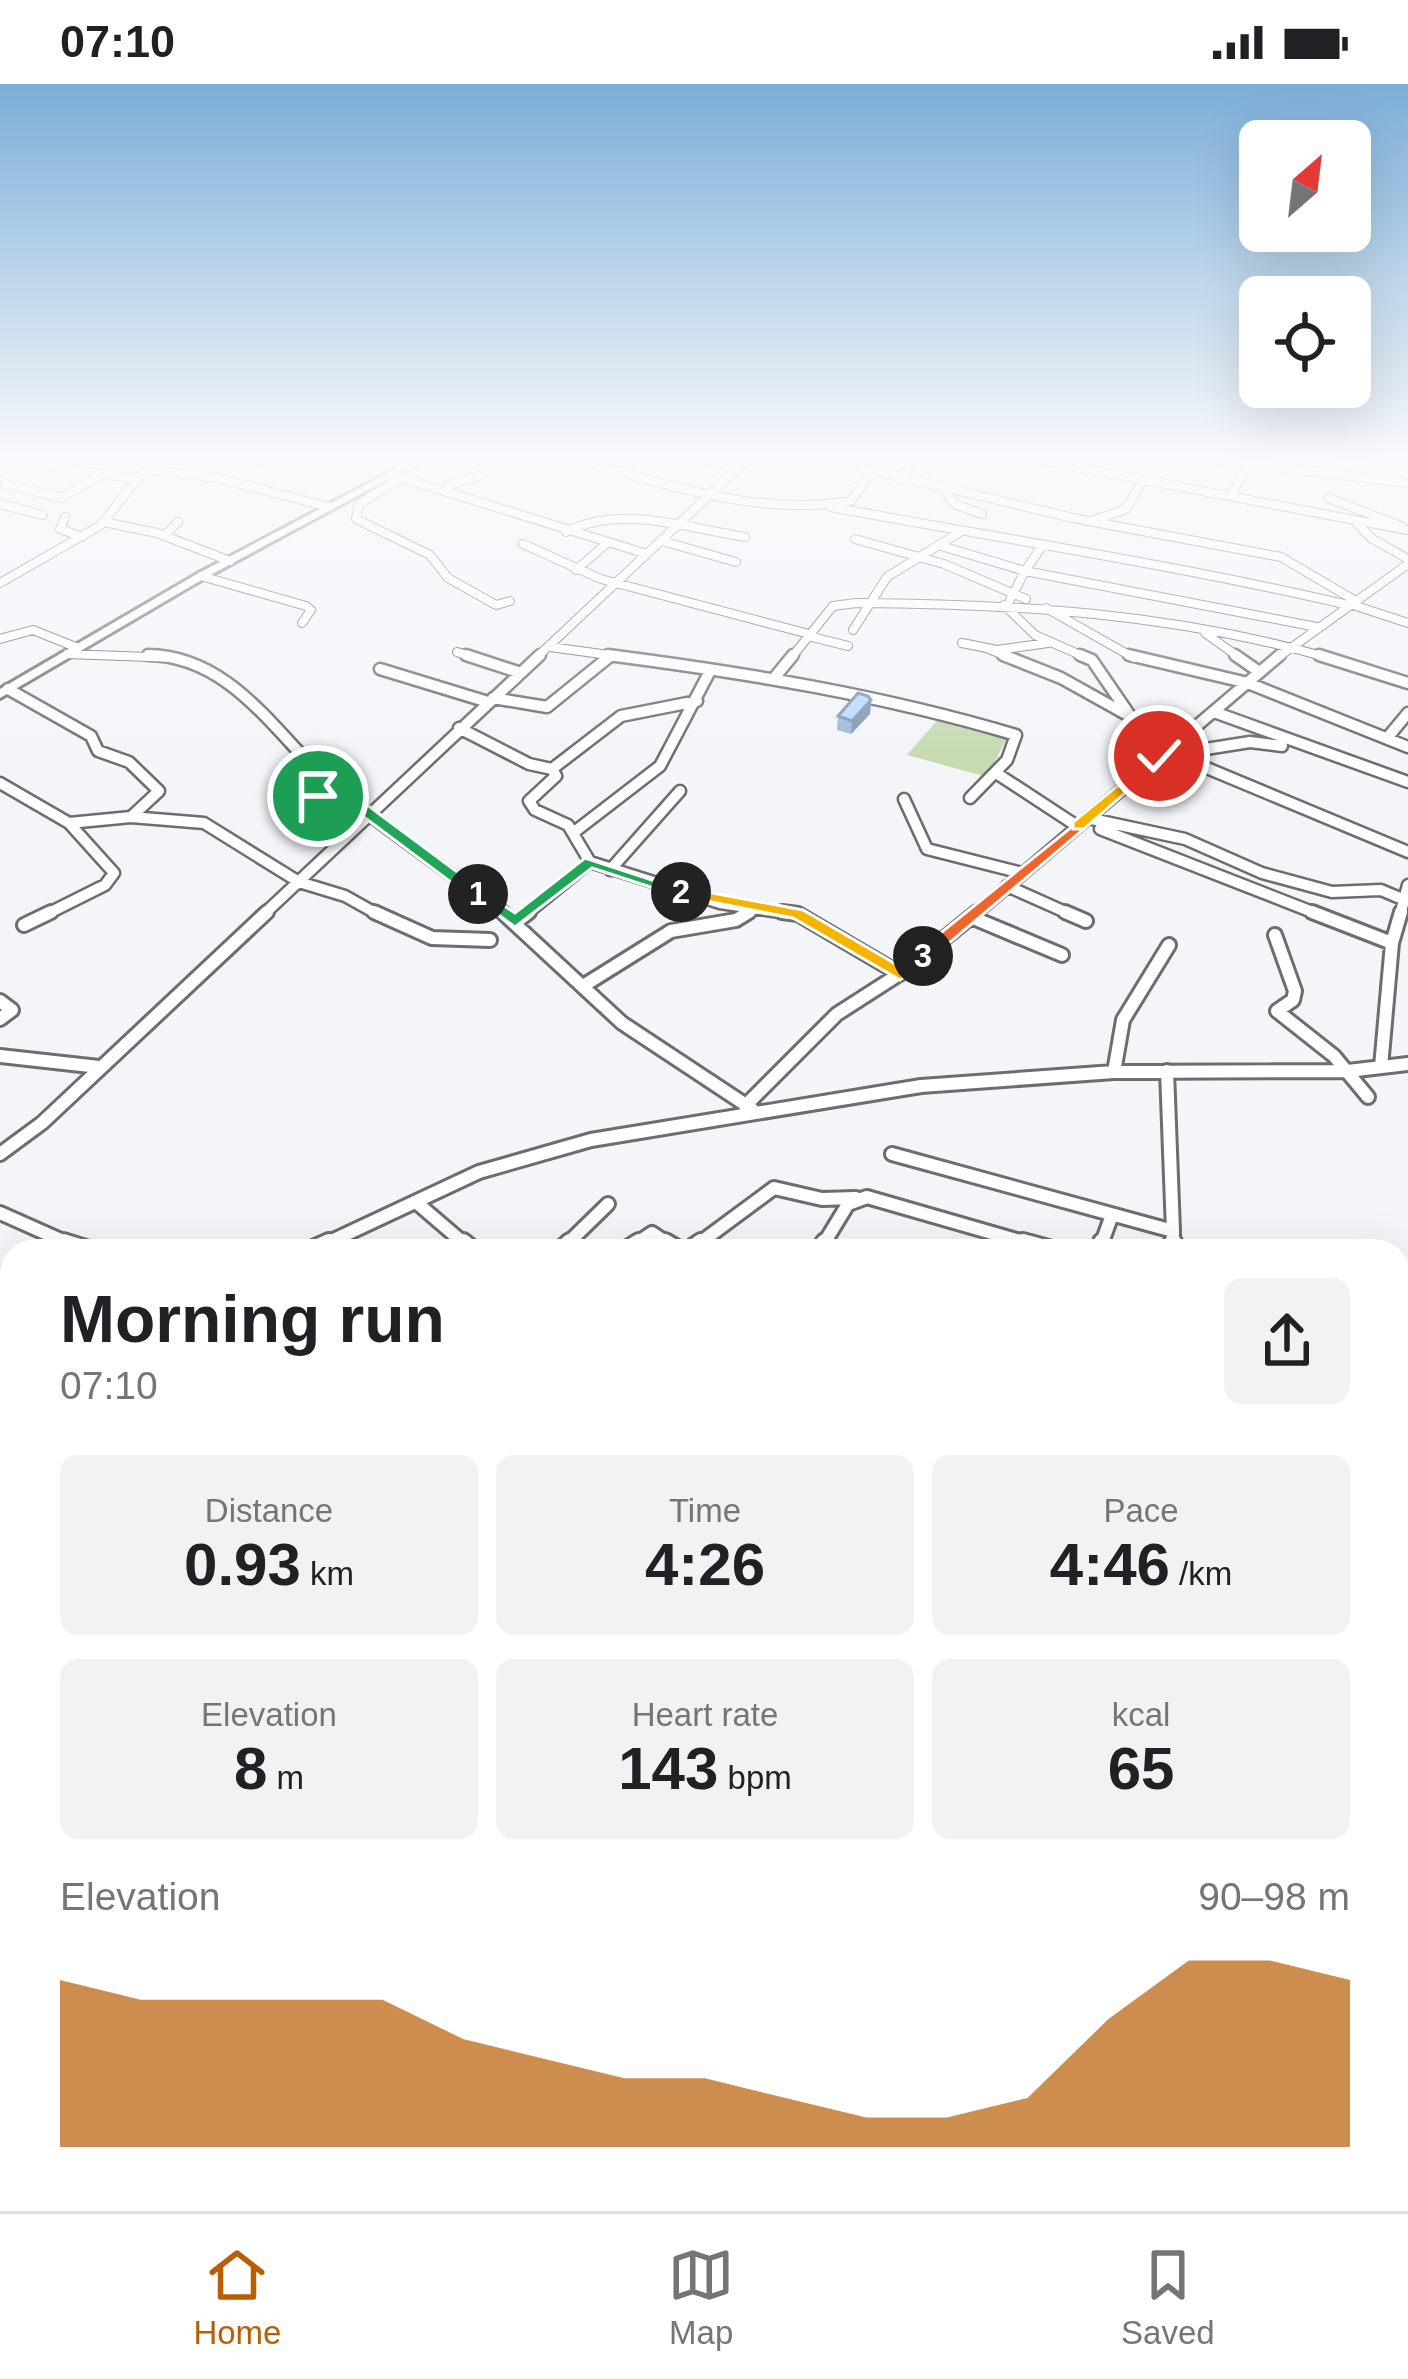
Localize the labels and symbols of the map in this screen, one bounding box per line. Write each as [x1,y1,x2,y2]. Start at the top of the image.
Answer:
north arrow [1239,120,1371,252]
pin [1108,705,1210,807]
pin [267,745,369,847]
pin: 2 [651,862,711,922]
pin: 1 [448,864,508,924]
pin: 3 [893,926,953,986]

